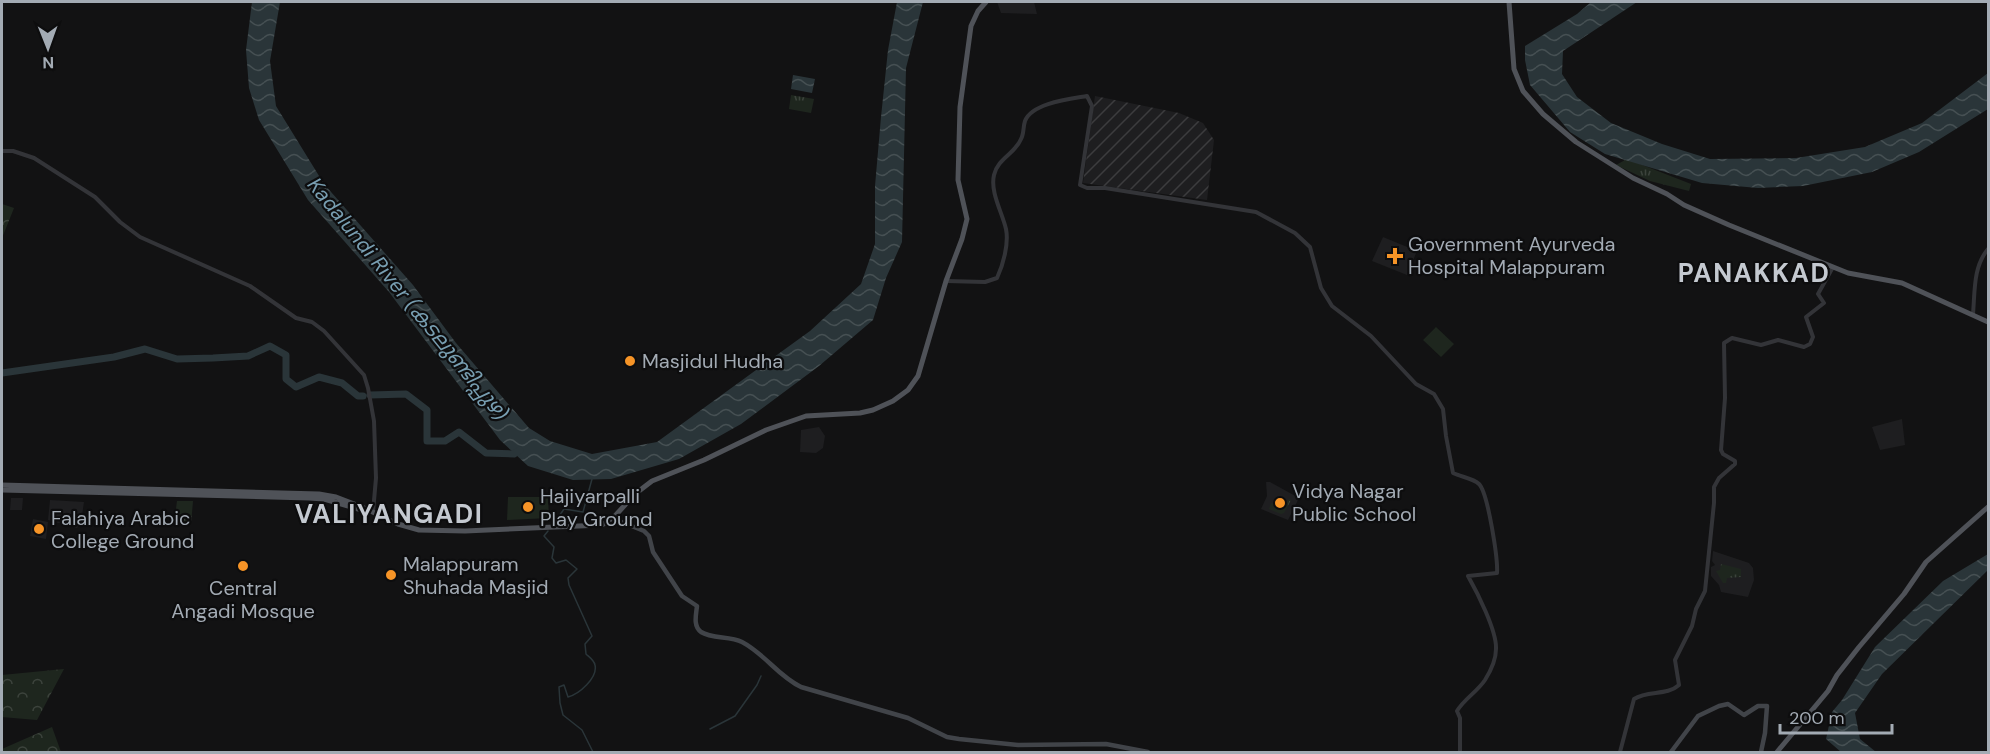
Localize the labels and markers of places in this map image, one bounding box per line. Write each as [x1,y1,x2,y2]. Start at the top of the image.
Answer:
place label: Government Ayurveda Hospital Malappuram [1408,231,1616,280]
marker: Government Ayurveda Hospital Malappuram [1386,247,1404,265]
place label: Masjidul Hudha [642,348,783,374]
marker: Masjidul Hudha [623,354,637,368]
place label: Vidya Nagar Public School [1292,478,1416,527]
place label: Hajiyarpalli Play Ground [540,483,653,532]
marker: Vidya Nagar Public School [1273,496,1287,510]
marker: Hajiyarpalli Play Ground [521,500,535,514]
place label: Falahiya Arabic College Ground [51,505,194,554]
marker: Falahiya Arabic College Ground [32,522,46,536]
place label: Malappuram Shuhada Masjid [403,551,549,600]
marker: Central Angadi Mosque [236,559,250,573]
marker: Malappuram Shuhada Masjid [384,568,398,582]
place label: Central Angadi Mosque [171,575,315,624]

